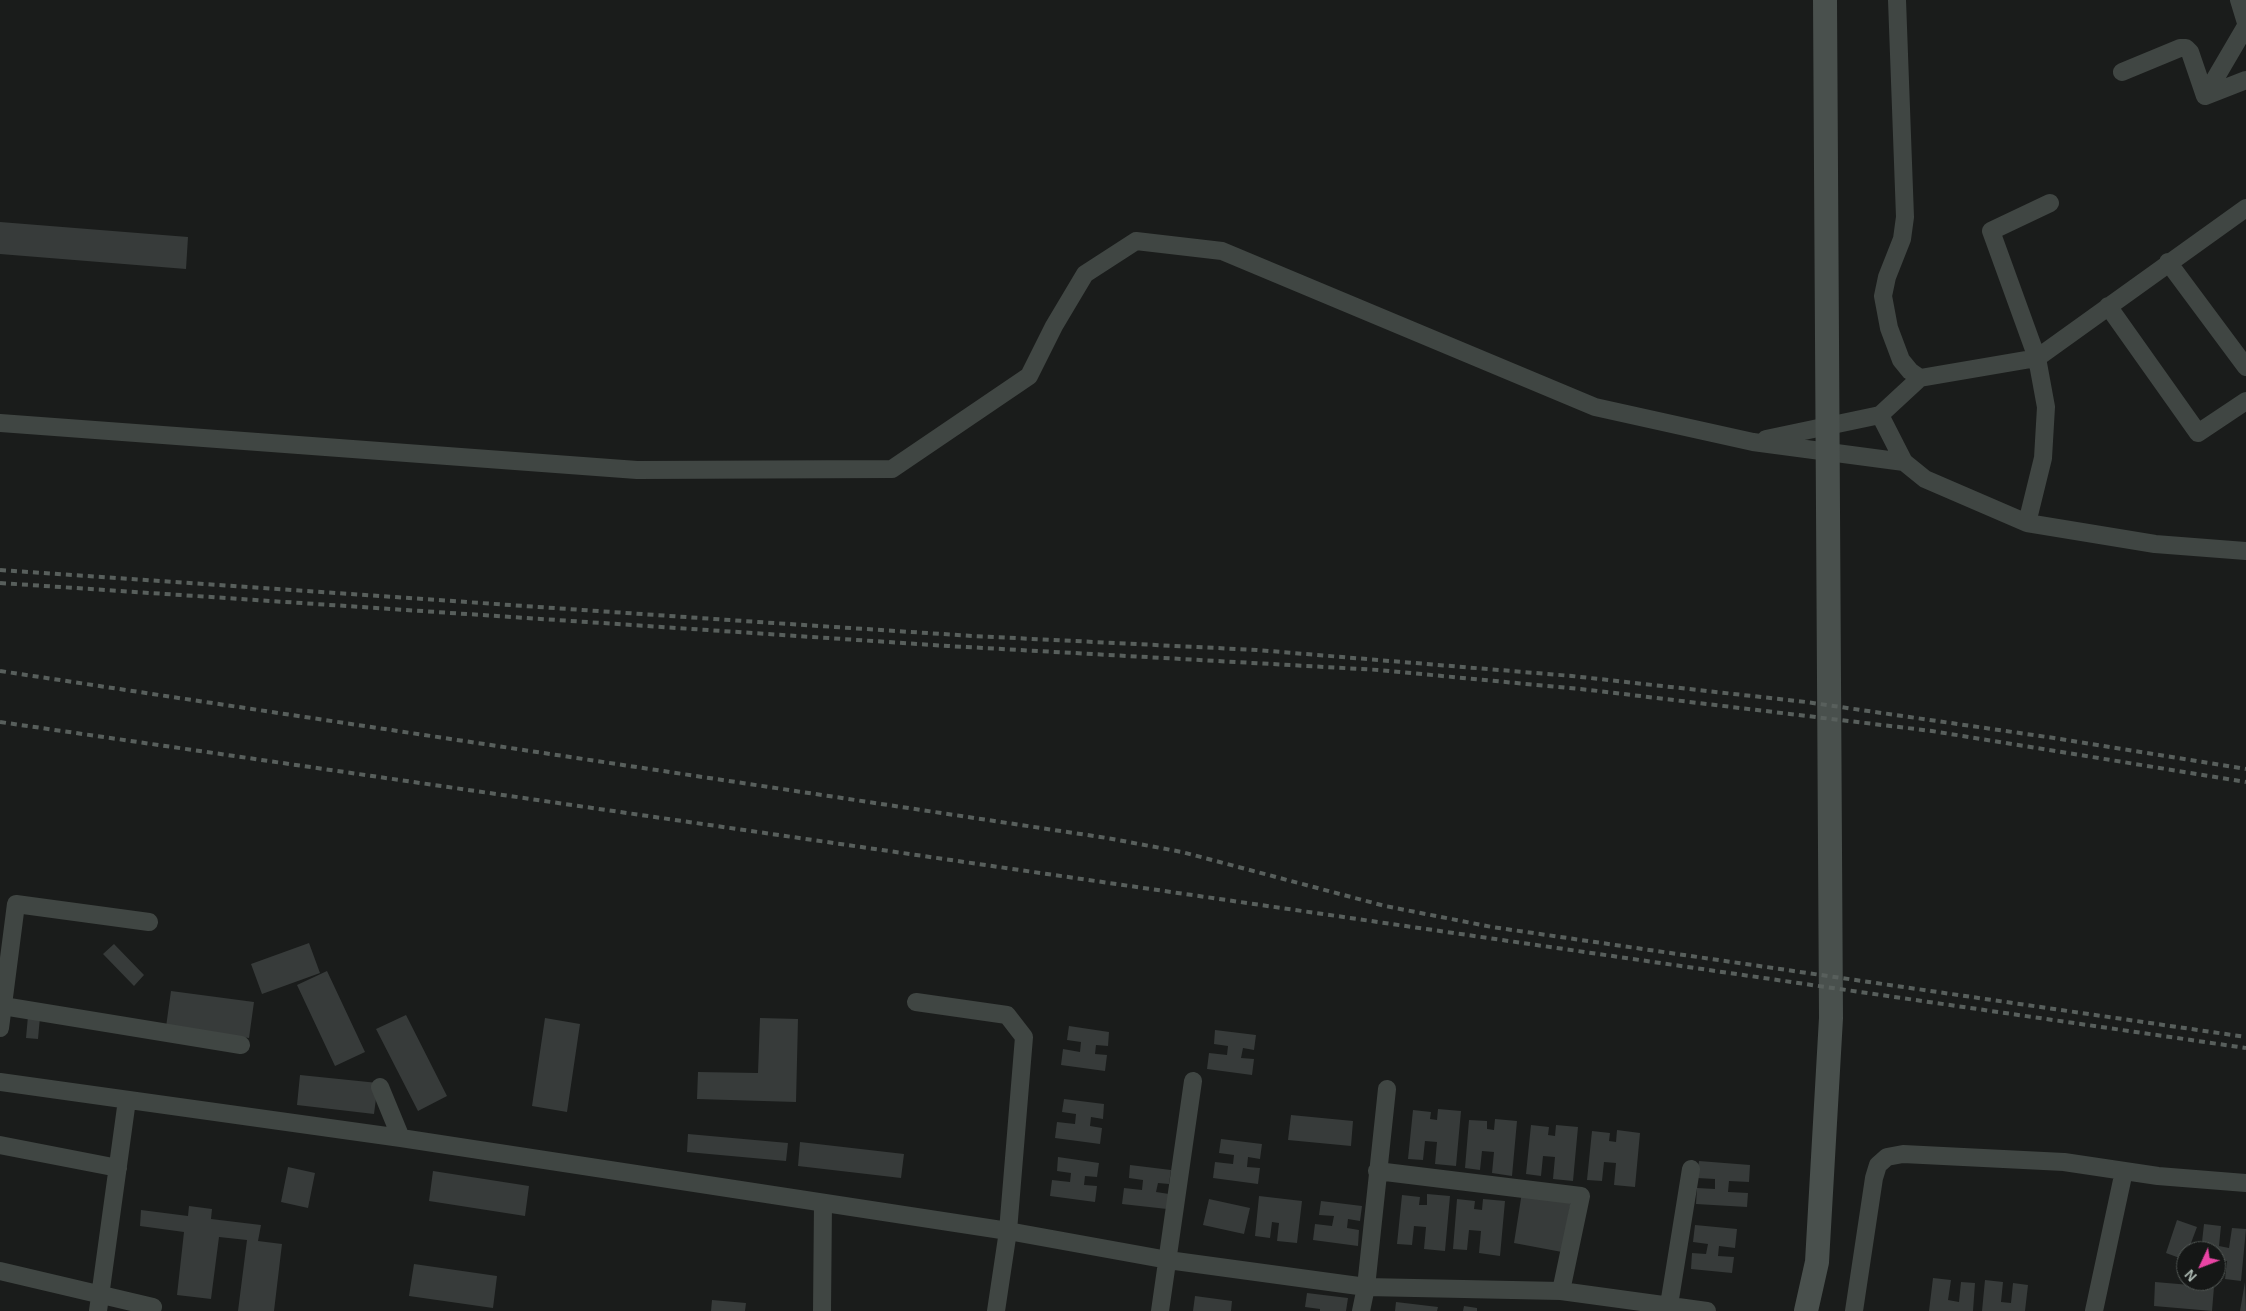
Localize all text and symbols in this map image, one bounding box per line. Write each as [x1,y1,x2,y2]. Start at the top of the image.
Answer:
north arrow [2176,1241,2226,1291]
text: N [2181,1266,2200,1285]

